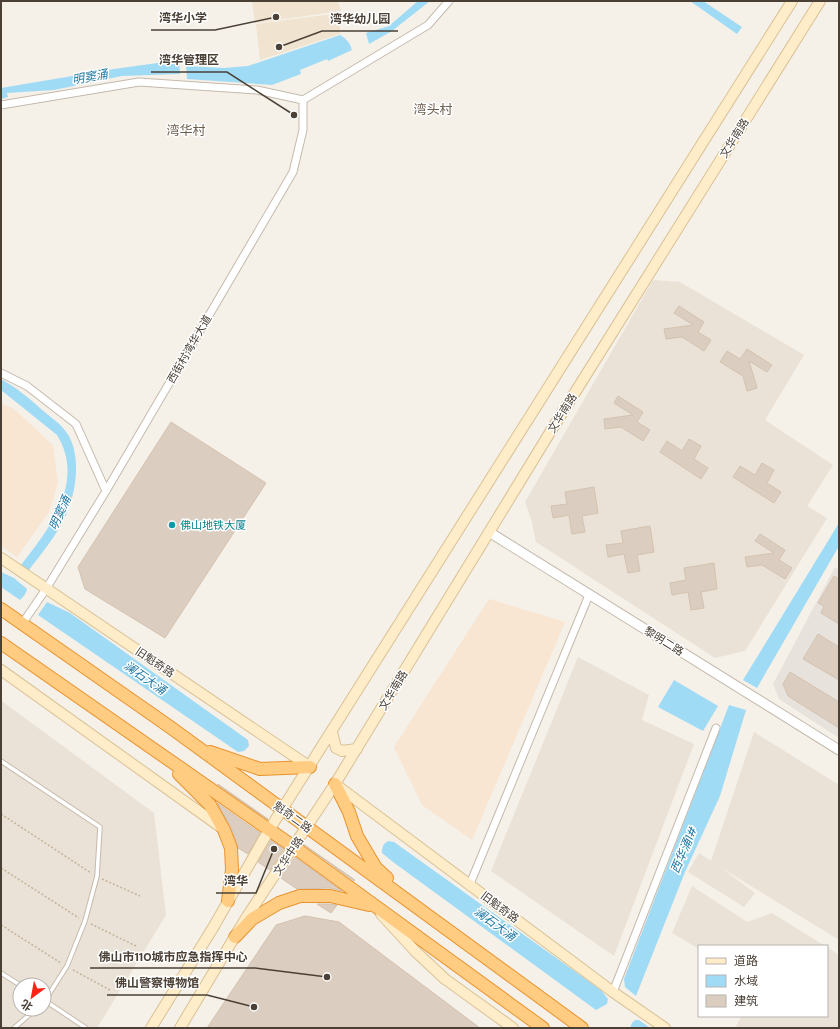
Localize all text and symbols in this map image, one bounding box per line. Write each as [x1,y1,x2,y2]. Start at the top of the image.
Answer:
callout: 湾华小学 [151,6,215,30]
callout: 湾华幼儿园 [322,7,398,31]
text: 湾华小学 [159,10,207,26]
text: 湾华幼儿园 [330,11,390,27]
callout: 湾华管理区 [151,48,227,72]
text: 湾华管理区 [159,52,219,68]
water label: 明窦涌 [71,66,111,88]
district label: 湾头村 [413,101,453,118]
street label: 文华南路 [716,116,752,160]
district label: 湾华村 [166,122,206,139]
street label: 西街村湾华大道 [164,312,214,386]
street label: 文华南路 [544,391,580,435]
water label: 明窦涌 [45,491,75,533]
place label: 佛山地铁大厦 [180,518,246,532]
marker: 佛山地铁大厦 [167,520,177,530]
street label: 黎明二路 [642,623,686,659]
street label: 旧魁奇路 [133,644,177,680]
water label: 澜石大涌 [121,658,171,699]
street label: 文华南路 [376,668,410,712]
street label: 魁奇二路 [271,798,315,836]
water label: 西华涌1# [667,824,701,876]
street label: 文华中路 [270,834,306,878]
callout: 湾华 [216,869,256,893]
text: 湾华 [224,873,248,889]
street label: 旧魁奇路 [478,888,522,926]
water label: 澜石大涌 [471,903,521,946]
callout: 佛山市110城市应急指挥中心 [90,944,255,968]
legend [698,945,828,1017]
text: 佛山市110城市应急指挥中心 [98,949,248,965]
text: 道路 [734,953,758,969]
callout: 佛山警察博物馆 [107,971,207,995]
text: 水域 [734,973,758,989]
text: 佛山警察博物馆 [115,975,199,991]
north arrow [12,977,52,1017]
text: 建筑 [734,993,758,1009]
text: 北 [18,997,35,1014]

